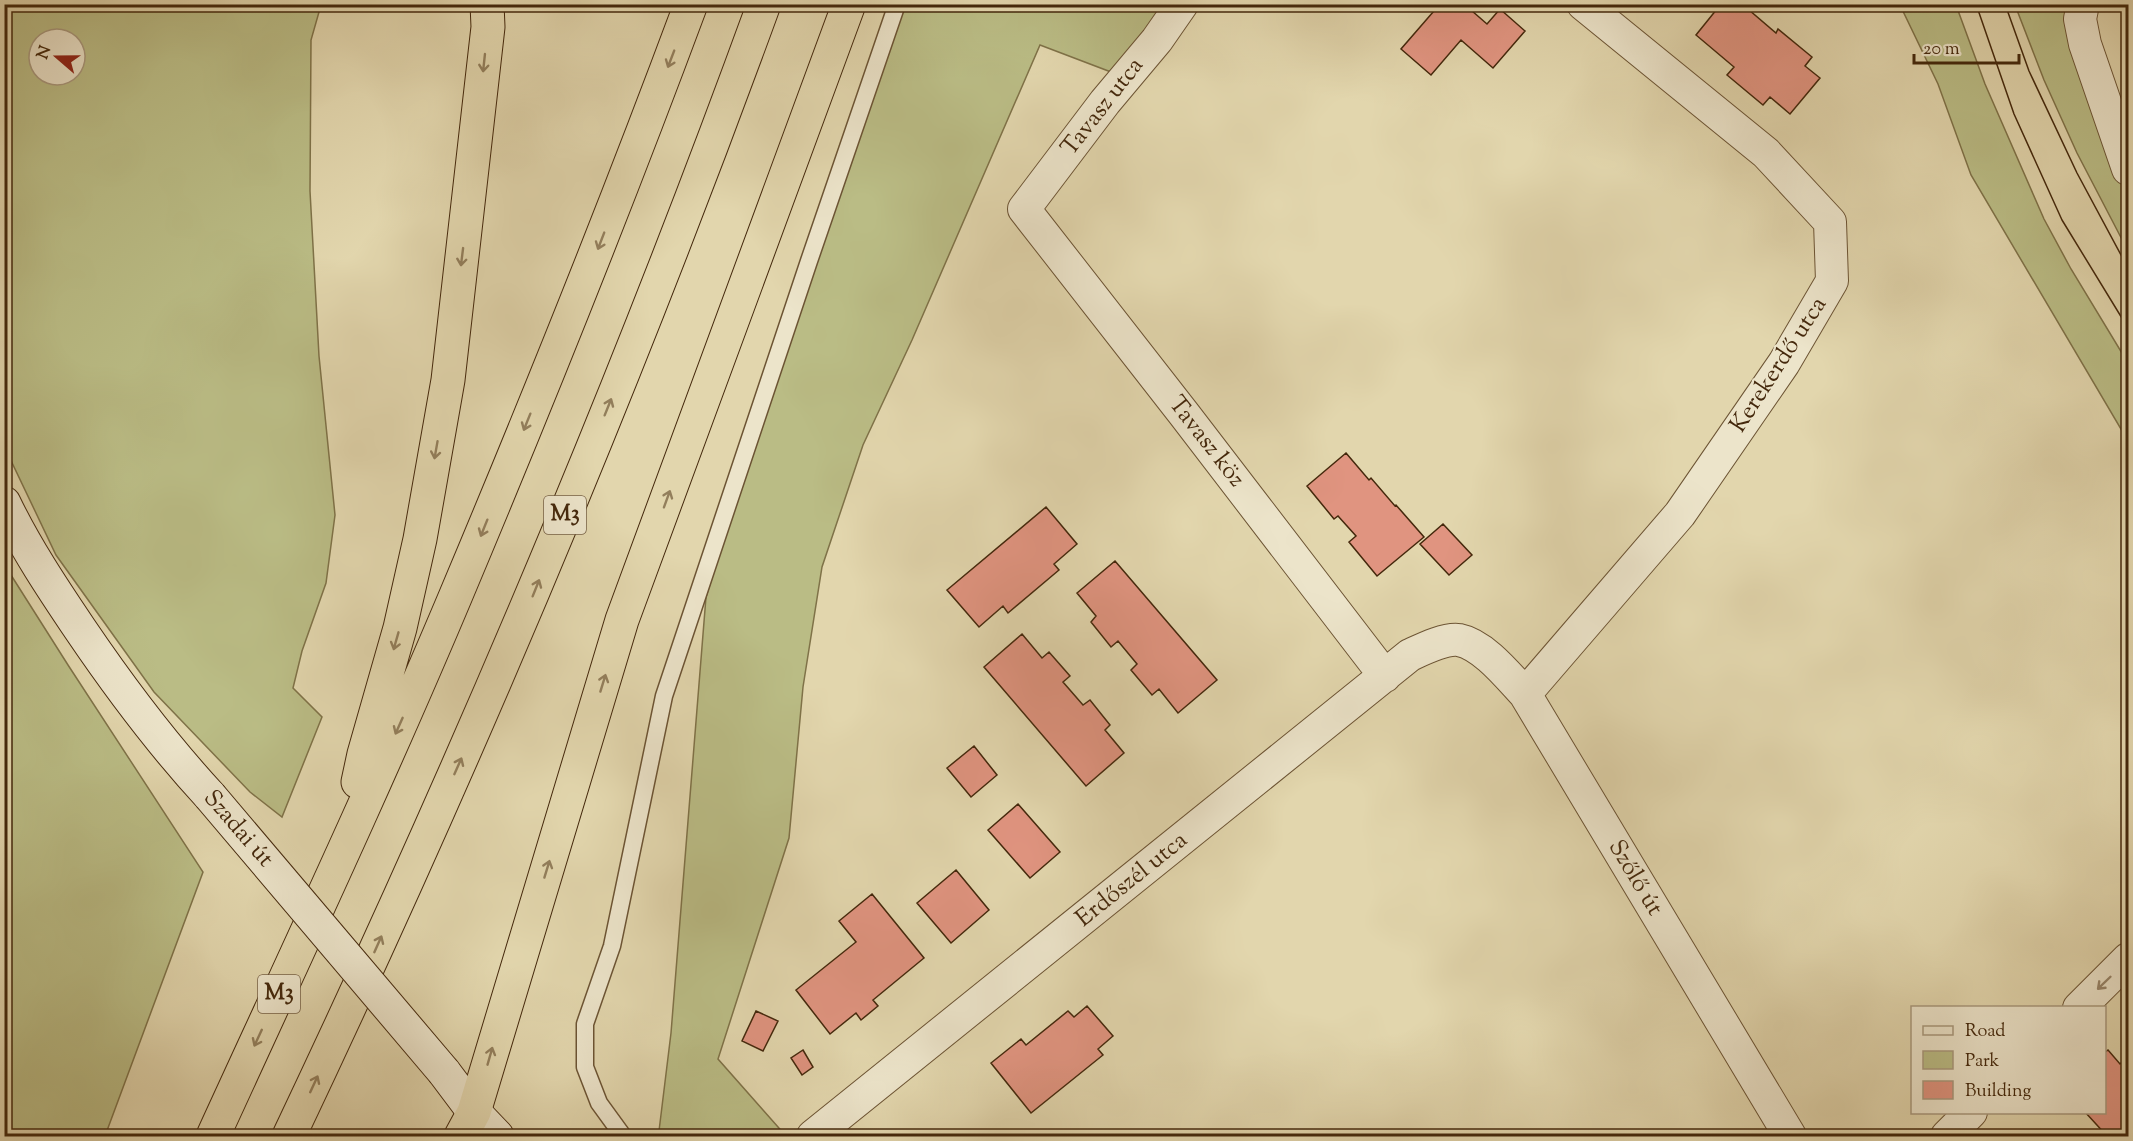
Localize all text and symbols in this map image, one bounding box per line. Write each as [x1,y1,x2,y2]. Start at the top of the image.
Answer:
north arrow [27,27,87,87]
scale bar [1914,27,2019,65]
text: 20 m [1923,37,1960,63]
text: N [32,43,58,63]
one-way arrow [664,49,675,68]
street label: Tavasz utca [1054,51,1152,163]
one-way arrow [478,52,489,72]
one-way arrow [595,232,606,250]
one-way arrow [457,246,468,266]
street label: Kerekerdő utca [1722,290,1836,440]
street label: Tavasz köz [1159,389,1253,495]
one-way arrow [603,398,614,416]
one-way arrow [521,412,532,431]
one-way arrow [430,439,441,459]
one-way arrow [663,490,674,509]
road number: M3 [544,496,586,534]
one-way arrow [478,518,489,537]
one-way arrow [531,579,542,597]
one-way arrow [390,631,401,650]
one-way arrow [598,674,609,693]
one-way arrow [392,717,404,735]
one-way arrow [453,758,464,776]
street label: Szadai út [195,783,281,875]
street label: Erdőszél utca [1069,824,1195,936]
street label: Szőlő út [1599,834,1671,922]
one-way arrow [542,860,553,879]
one-way arrow [373,936,385,954]
road number: M3 [258,975,300,1013]
one-way arrow [2096,976,2111,991]
legend [1911,1006,2106,1114]
text: Road [1965,1019,2005,1045]
one-way arrow [252,1029,264,1047]
one-way arrow [485,1047,497,1066]
text: Park [1965,1049,2000,1075]
one-way arrow [309,1075,321,1093]
text: Building [1965,1079,2031,1105]

